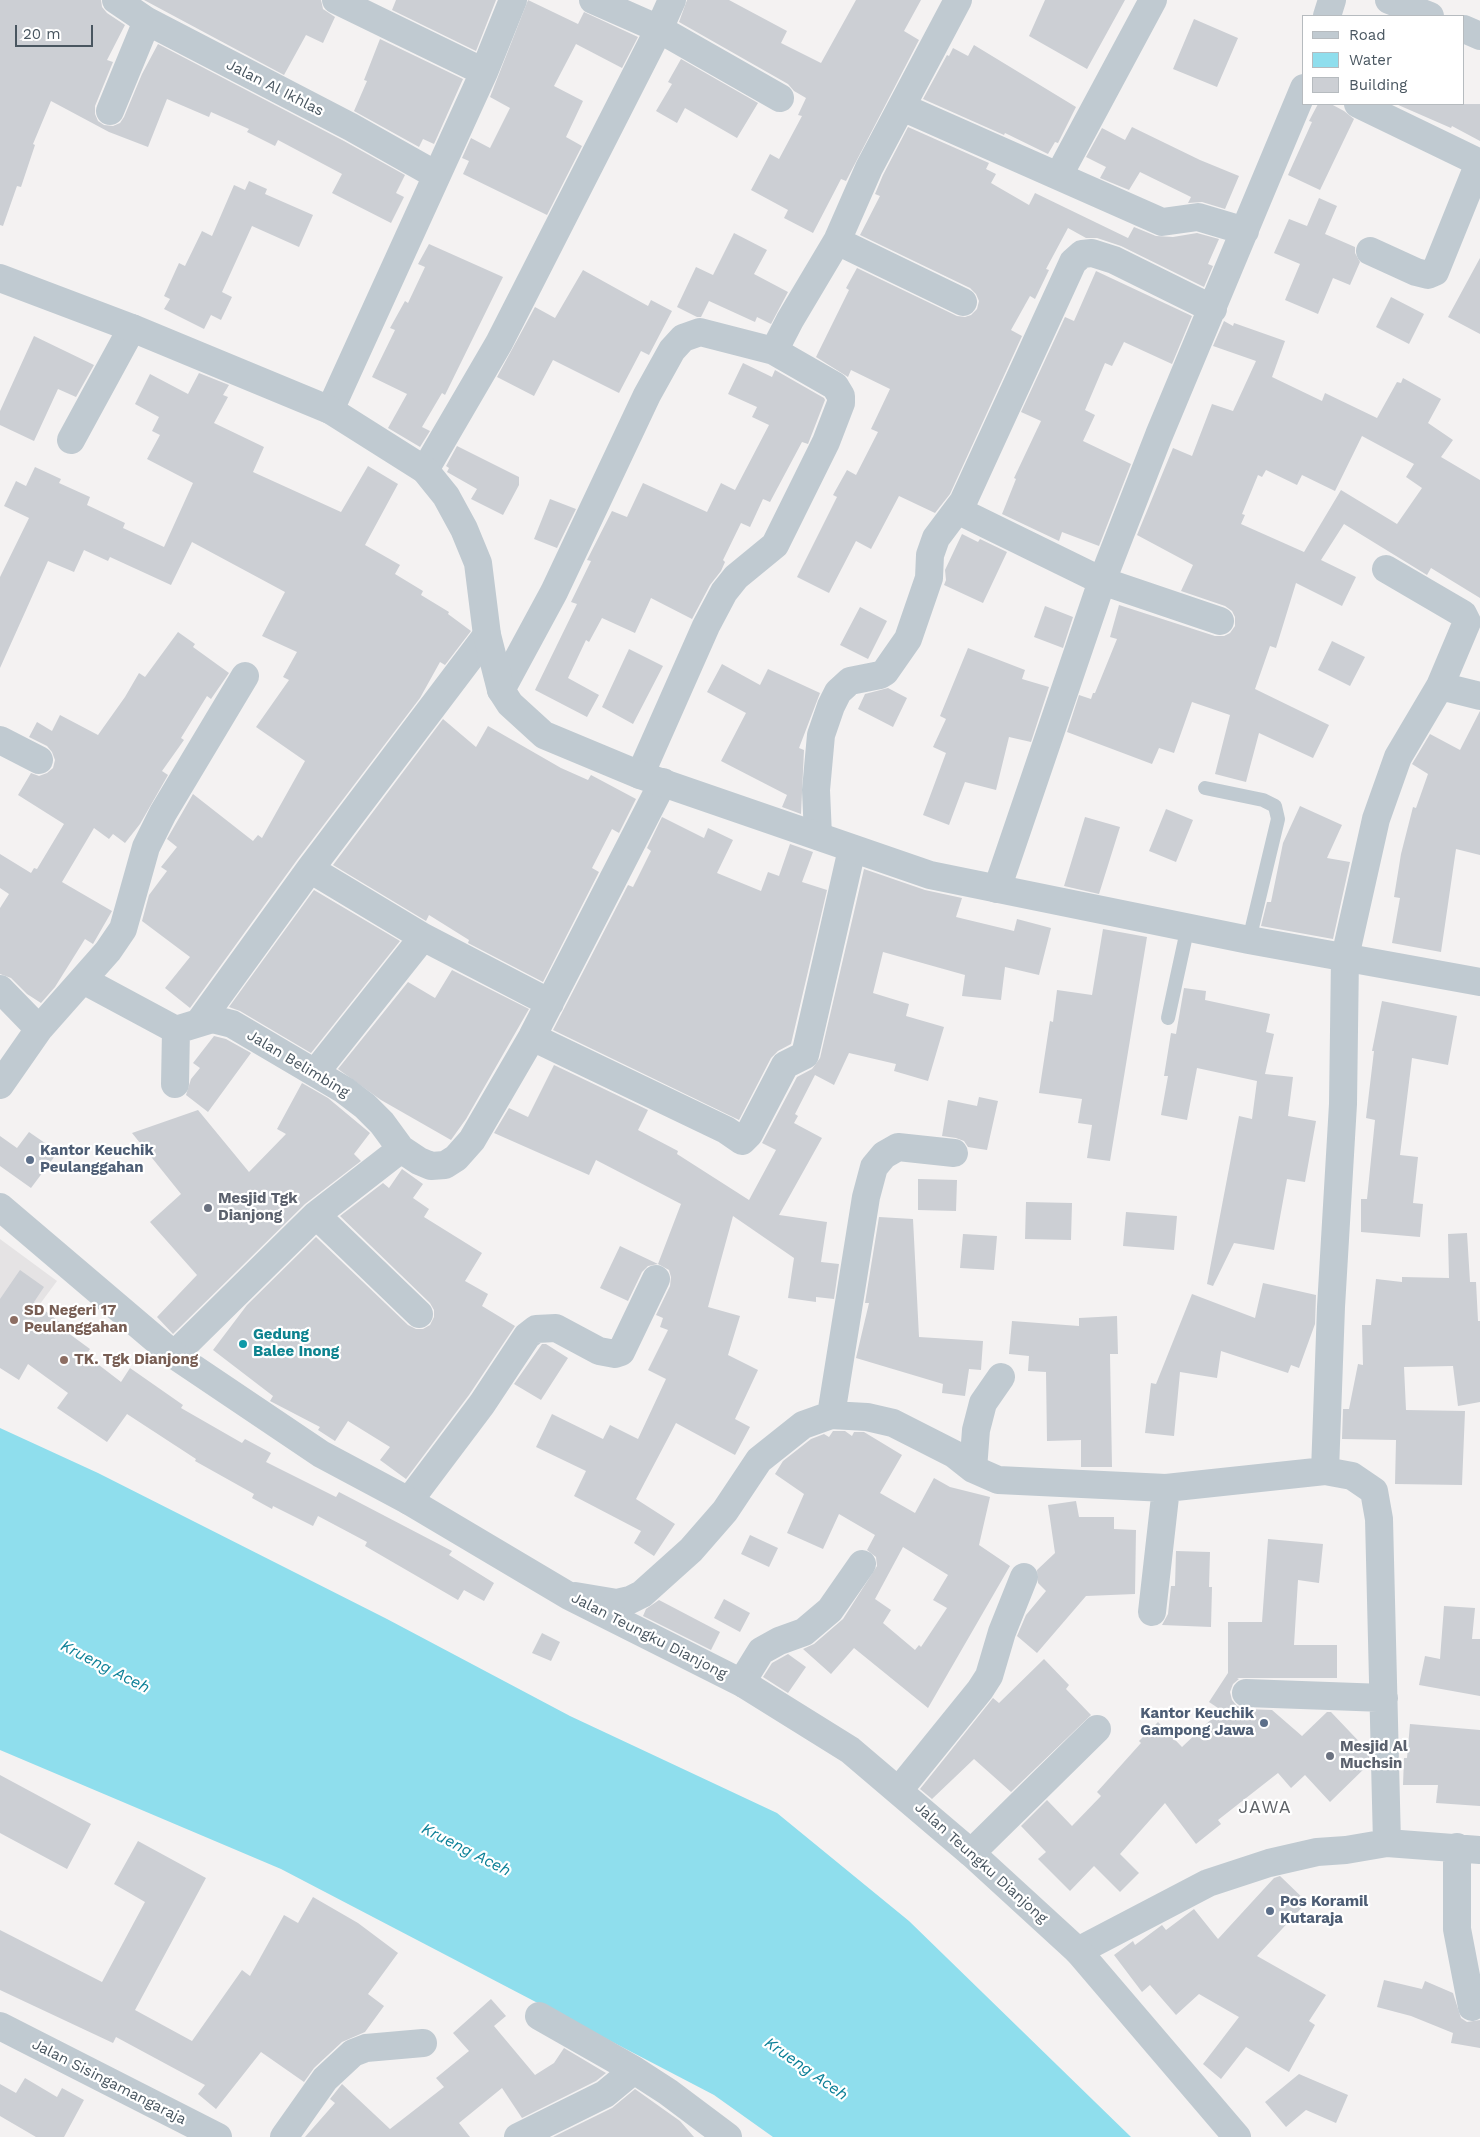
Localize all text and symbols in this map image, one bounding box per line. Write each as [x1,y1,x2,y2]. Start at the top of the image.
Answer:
scale bar [18,15,95,47]
legend [1302,15,1465,105]
text: 20 m [23,25,61,43]
text: Road [1349,26,1386,44]
text: Water [1349,51,1392,69]
street label: Jalan Al Ikhlas [223,56,327,120]
text: Building [1349,76,1407,94]
street label: Jalan Belimbing [244,1026,352,1102]
place label: Kantor Keuchik Peulanggahan [40,1142,154,1177]
marker: Kantor Keuchik Peulanggahan [24,1154,36,1166]
place label: Mesjid Tgk Dianjong [218,1190,298,1225]
marker: Mesjid Tgk Dianjong [202,1202,214,1214]
place label: SD Negeri 17 Peulanggahan [24,1302,128,1337]
marker: SD Negeri 17 Peulanggahan [8,1314,20,1326]
place label: Gedung Balee Inong [253,1326,339,1361]
marker: Gedung Balee Inong [237,1338,249,1350]
place label: TK. Tgk Dianjong [74,1351,198,1369]
marker: TK. Tgk Dianjong [58,1354,70,1366]
street label: Jalan Teungku Dianjong [568,1589,730,1683]
water label: Krueng Aceh [57,1636,153,1698]
place label: Kantor Keuchik Gampong Jawa [1140,1705,1254,1740]
marker: Kantor Keuchik Gampong Jawa [1258,1717,1270,1729]
place label: Mesjid Al Muchsin [1340,1738,1408,1773]
marker: Mesjid Al Muchsin [1324,1750,1336,1762]
district label: JAWA [1238,1797,1292,1819]
street label: Jalan Teungku Dianjong [911,1799,1051,1927]
water label: Krueng Aceh [418,1819,514,1881]
place label: Pos Koramil Kutaraja [1280,1893,1368,1928]
marker: Pos Koramil Kutaraja [1264,1905,1276,1917]
water label: Krueng Aceh [761,2033,851,2105]
street label: Jalan Sisingamangaraja [29,2035,189,2129]

